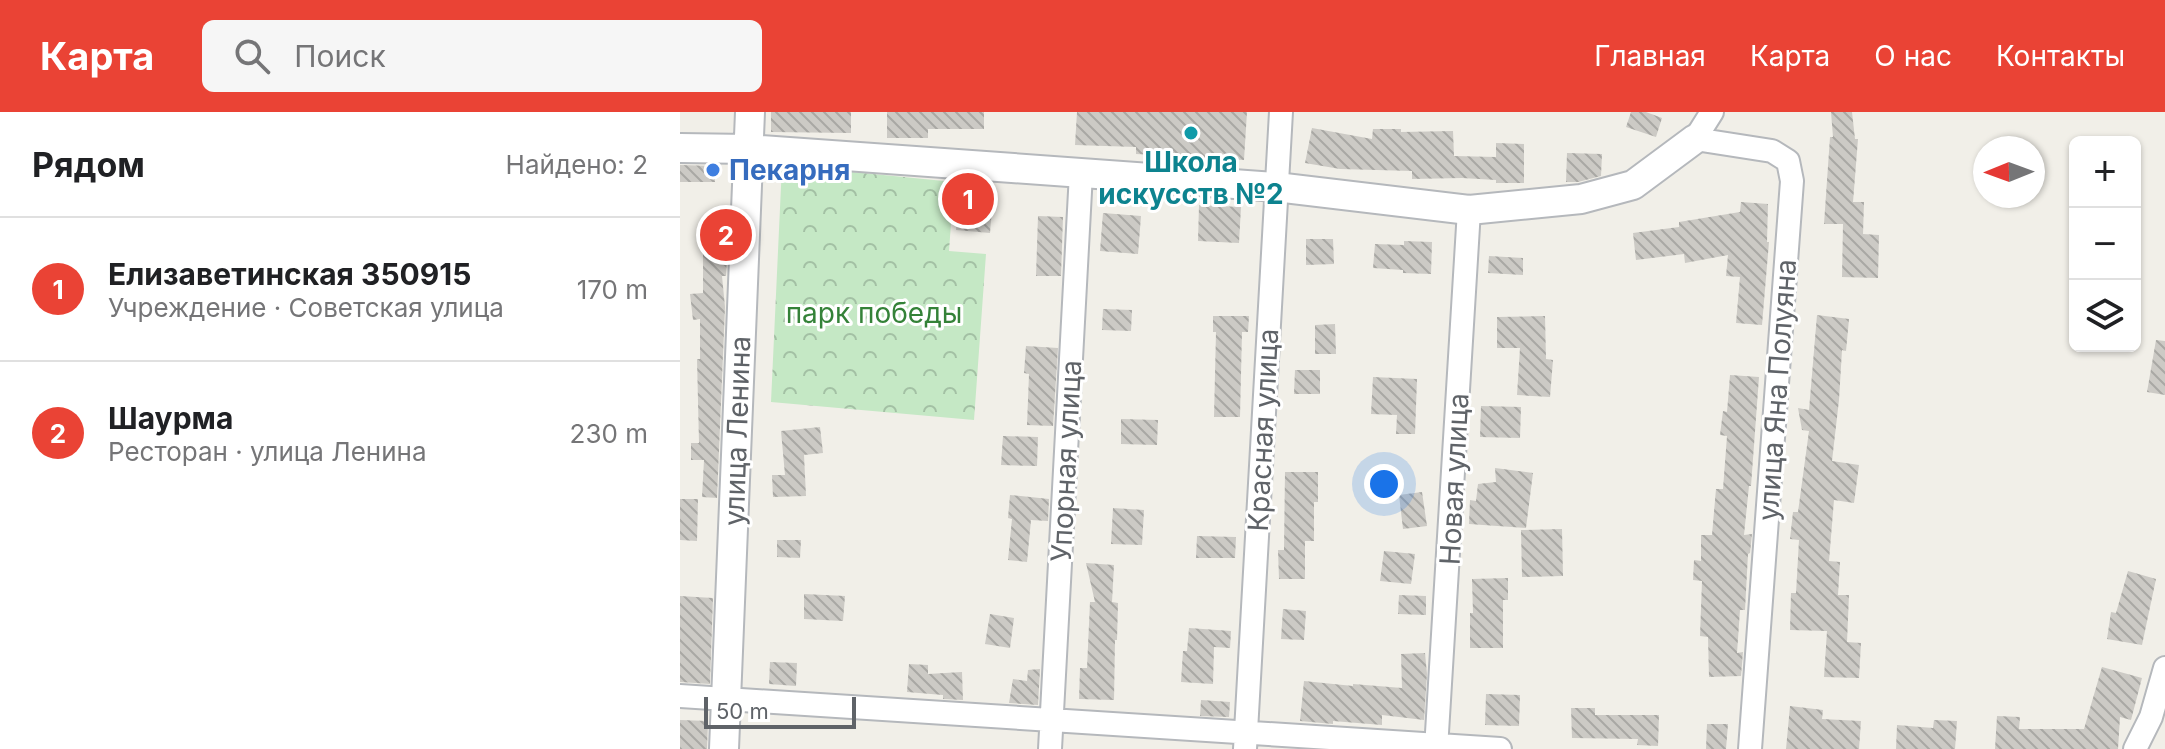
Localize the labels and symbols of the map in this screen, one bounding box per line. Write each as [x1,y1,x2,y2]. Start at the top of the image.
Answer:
marker: Школа искусств №2 [1182,124,1200,142]
north arrow [1973,136,2045,208]
place label: Школа искусств №2 [1098,145,1284,211]
place label: Пекарня [729,153,850,187]
marker: Пекарня [704,161,722,179]
pin: 1 [942,169,994,229]
pin: 2 [700,205,752,265]
street label: улица Яна Полуяна [1751,258,1803,522]
park label: парк победы [786,296,962,330]
street label: Красная улица [1241,328,1285,532]
street label: улица Ленина [717,335,757,527]
street label: Упорная улица [1044,359,1088,563]
street label: Новая улица [1433,392,1475,566]
your location [1364,464,1404,504]
scale bar [704,693,856,729]

